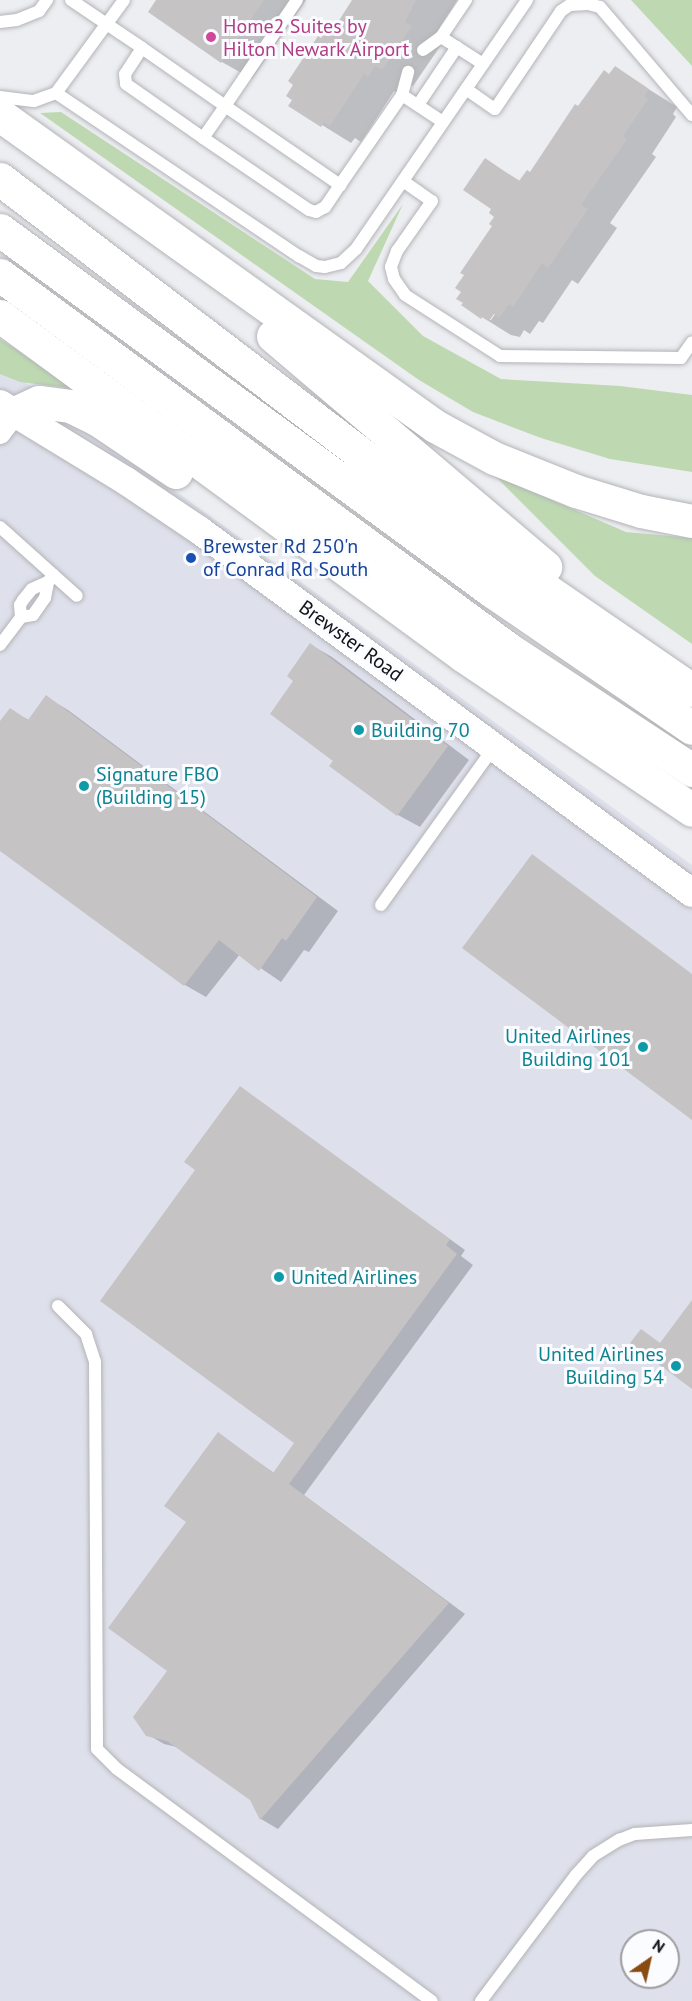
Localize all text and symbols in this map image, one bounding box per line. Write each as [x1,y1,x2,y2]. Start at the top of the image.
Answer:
place label: Home2 Suites by Hilton Newark Airport [223,14,411,61]
marker: Home2 Suites by Hilton Newark Airport [204,30,218,44]
place label: Brewster Rd 250'n of Conrad Rd South [203,534,368,581]
marker: Brewster Rd 250'n of Conrad Rd South [184,551,198,565]
street label: Brewster Road [294,595,408,687]
place label: Building 70 [371,718,470,742]
marker: Building 70 [352,723,366,737]
place label: Signature FBO (Building 15) [96,762,219,809]
marker: Signature FBO (Building 15) [77,779,91,793]
place label: United Airlines Building 101 [504,1024,631,1071]
marker: United Airlines Building 101 [636,1040,650,1054]
place label: United Airlines [291,1265,418,1289]
marker: United Airlines [272,1270,286,1284]
place label: United Airlines Building 54 [537,1342,664,1389]
marker: United Airlines Building 54 [669,1359,683,1373]
north arrow [620,1929,680,1989]
text: N [649,1935,669,1957]

